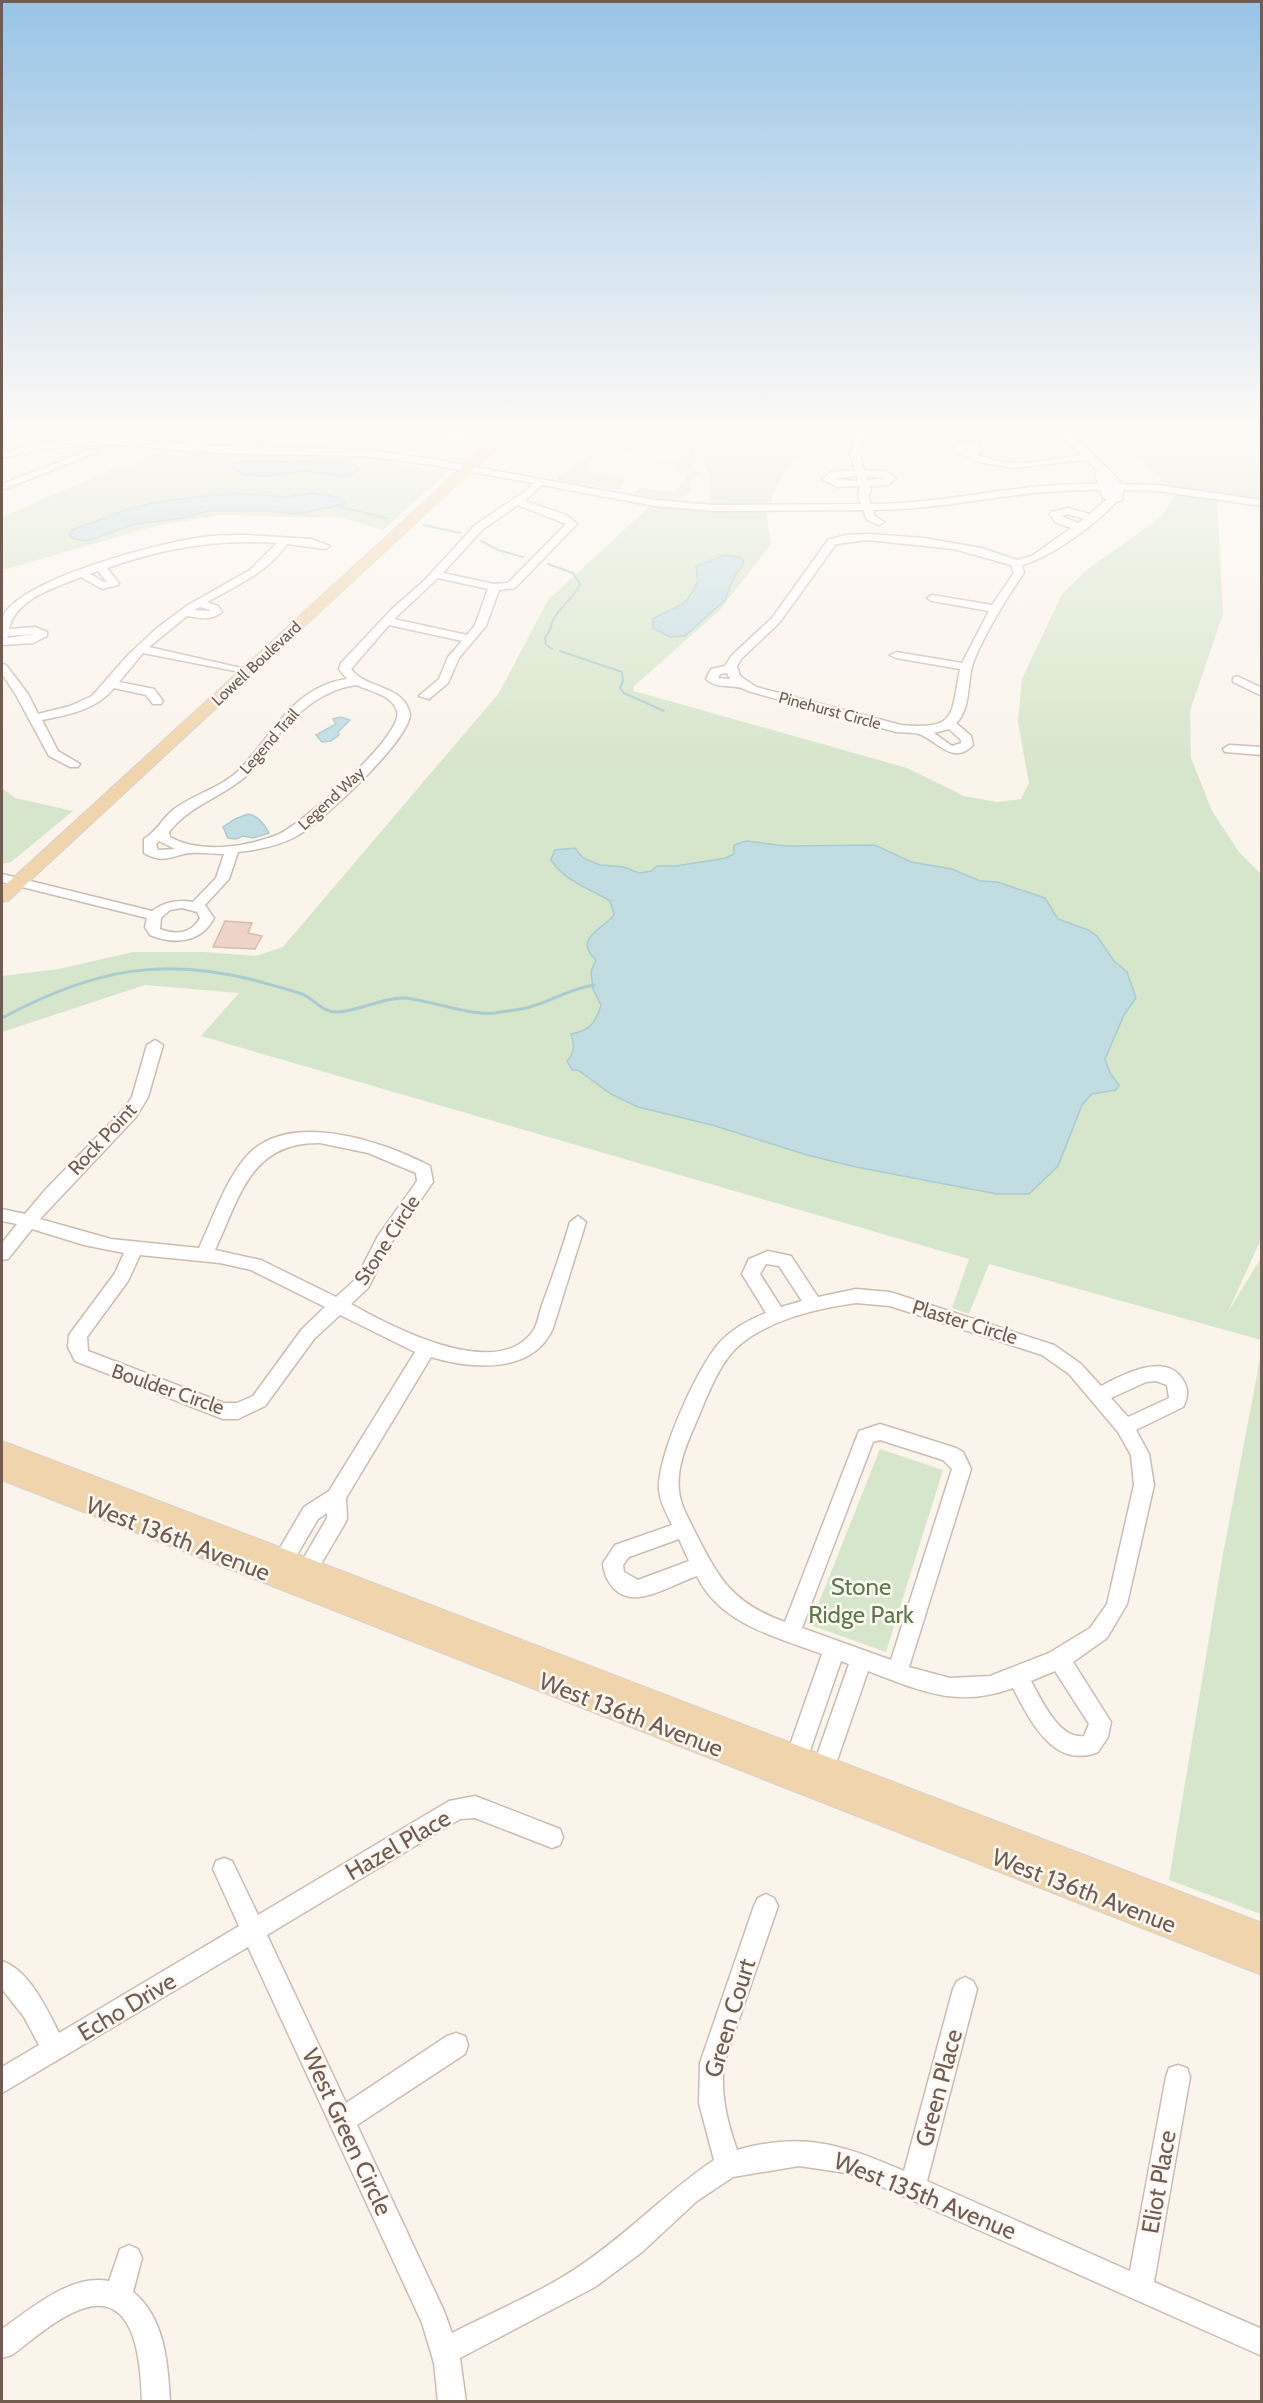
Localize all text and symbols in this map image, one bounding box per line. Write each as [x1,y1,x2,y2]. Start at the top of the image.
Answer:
street label: Lowell Boulevard [208,617,305,710]
street label: Pinehurst Circle [777,688,883,733]
street label: Legend Trail [236,705,303,778]
street label: Legend Way [294,763,368,834]
street label: Rock Point [63,1098,141,1180]
street label: Stone Circle [349,1191,425,1289]
street label: Plaster Circle [909,1295,1021,1349]
street label: Boulder Circle [109,1359,227,1419]
street label: West 136th Avenue [82,1490,274,1587]
park label: Stone Ridge Park [808,1572,914,1629]
street label: West 136th Avenue [535,1666,727,1763]
street label: Hazel Place [340,1803,455,1886]
street label: West 136th Avenue [988,1842,1180,1939]
street label: Green Court [698,1955,761,2081]
street label: Echo Drive [72,1966,181,2047]
street label: Green Place [909,2026,968,2150]
street label: West Green Circle [296,2044,399,2220]
street label: Eliot Place [1135,2128,1182,2236]
street label: West 135th Avenue [830,2146,1020,2245]

